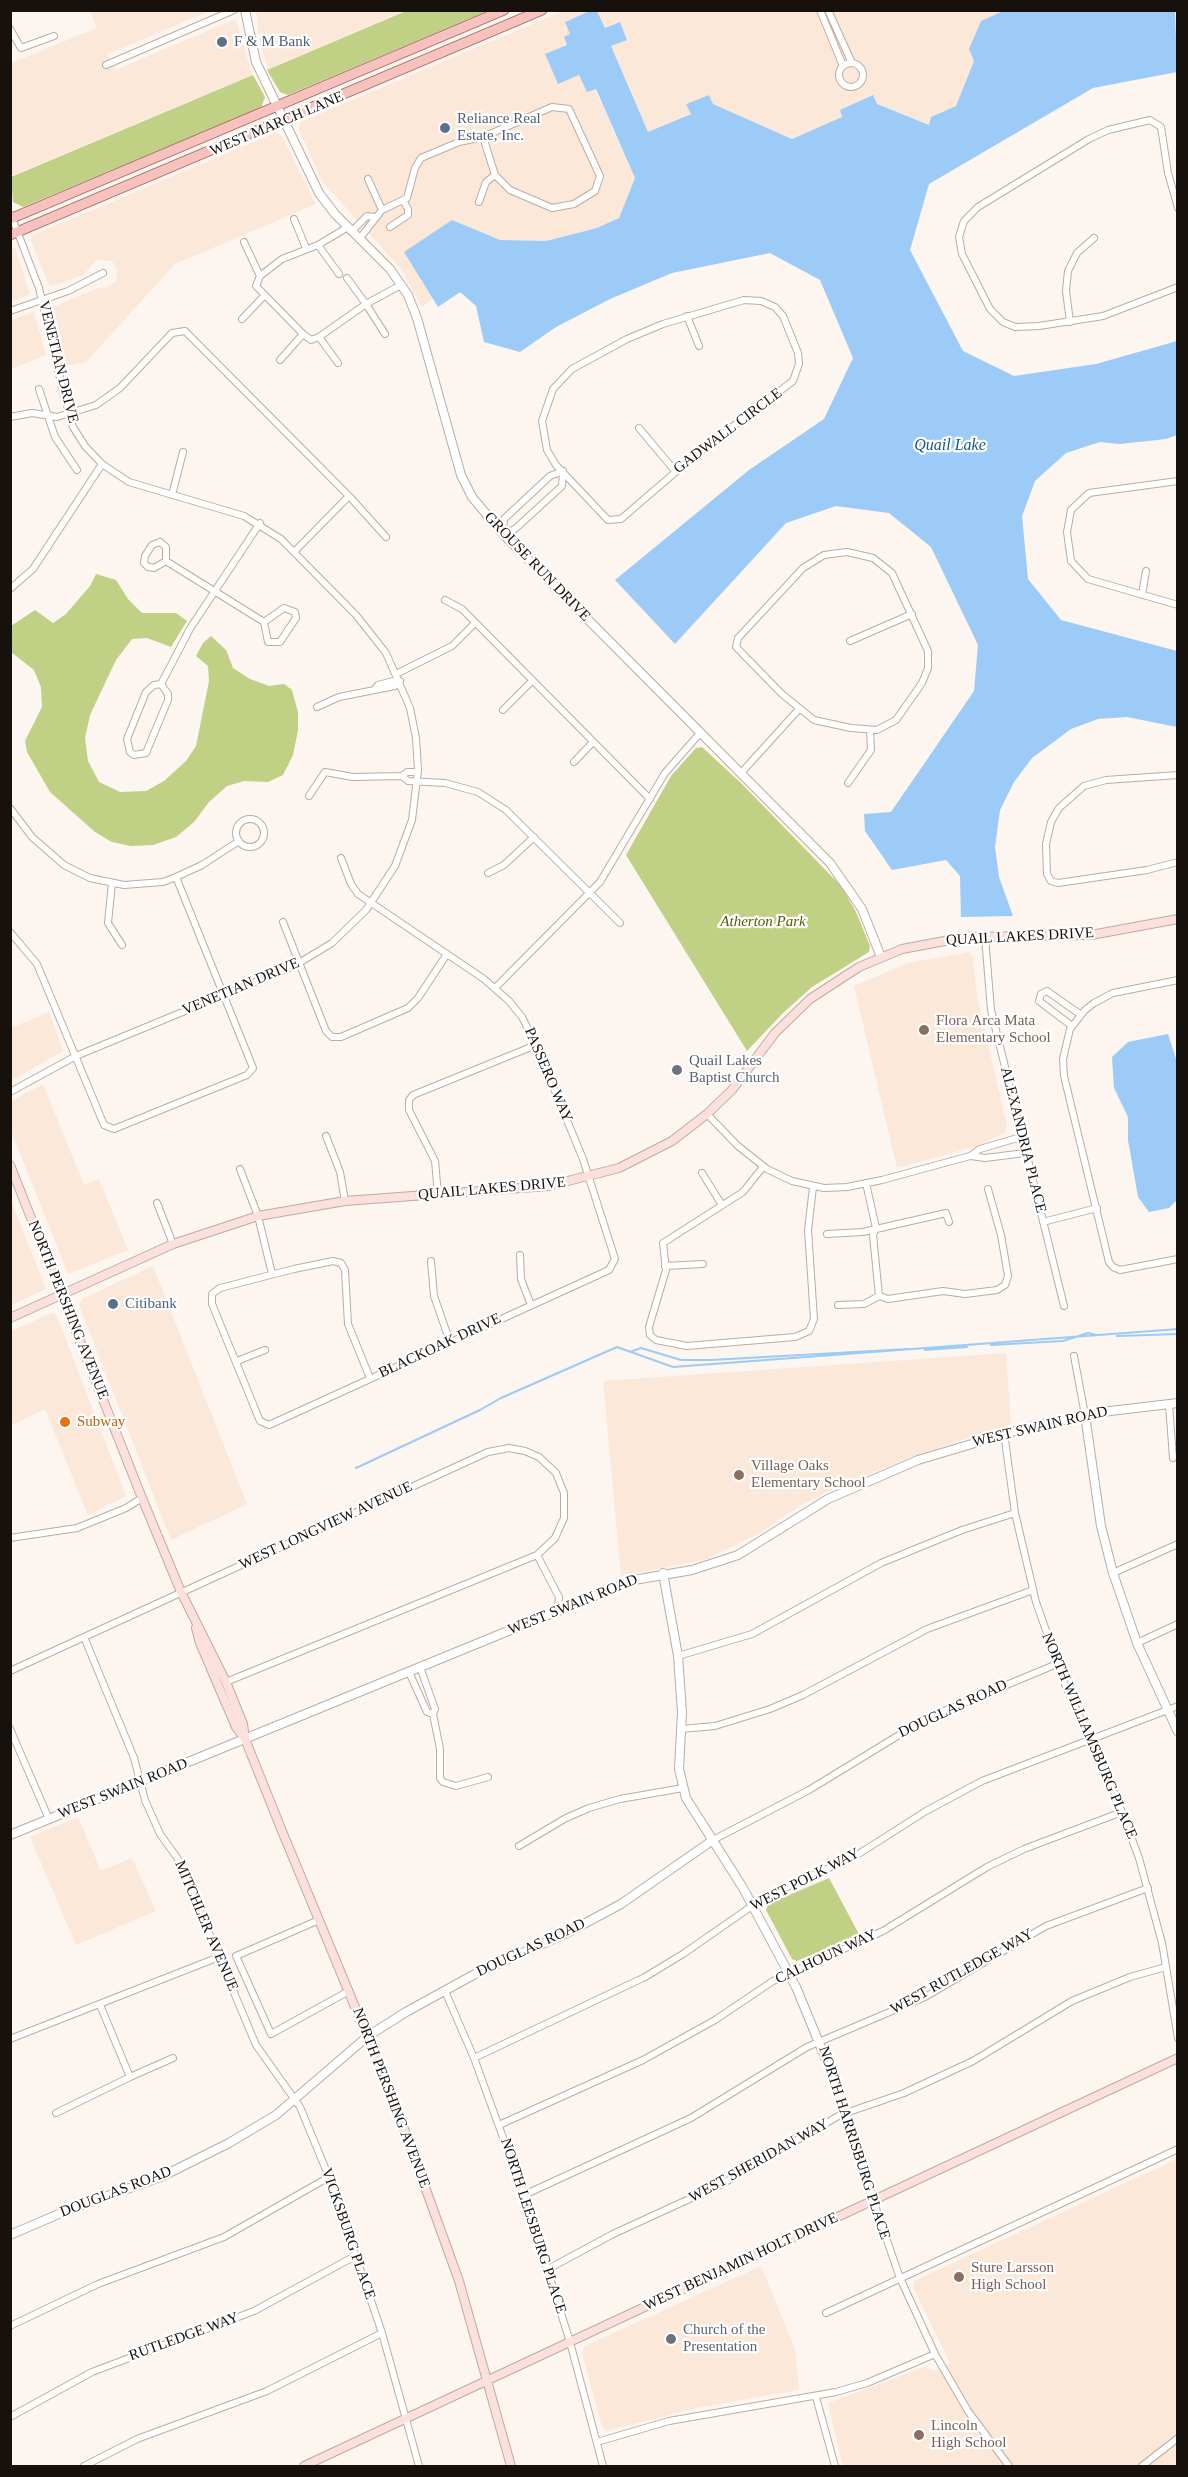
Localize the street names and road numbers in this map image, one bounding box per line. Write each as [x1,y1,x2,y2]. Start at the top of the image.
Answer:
street label: WEST MARCH LANE [208,88,346,160]
street label: VENETIAN DRIVE [34,299,82,425]
street label: GADWALL CIRCLE [670,384,786,478]
street label: GROUSE RUN DRIVE [480,509,594,625]
street label: QUAIL LAKES DRIVE [945,924,1095,950]
street label: VENETIAN DRIVE [180,954,302,1020]
street label: PASSERO WAY [520,1025,576,1125]
street label: ALEXANDRIA PLACE [996,1065,1050,1215]
street label: QUAIL LAKES DRIVE [417,1174,567,1204]
street label: NORTH PERSHING AVENUE [24,1218,112,1402]
street label: BLACKOAK DRIVE [376,1310,504,1382]
street label: WEST SWAIN ROAD [971,1403,1109,1451]
street label: WEST LONGVIEW AVENUE [237,1478,415,1574]
street label: WEST SWAIN ROAD [506,1571,640,1639]
street label: NORTH WILLIAMSBURG PLACE [1037,1630,1141,1842]
street label: DOUGLAS ROAD [896,1676,1010,1742]
street label: WEST SWAIN ROAD [56,1755,190,1823]
street label: WEST POLK WAY [747,1845,863,1915]
street label: MITCHLER AVENUE [170,1858,242,1994]
street label: DOUGLAS ROAD [474,1915,588,1981]
street label: WEST RUTLEDGE WAY [888,1925,1036,2019]
street label: CALHOUN WAY [772,1926,880,1988]
street label: NORTH PERSHING AVENUE [348,2005,434,2191]
street label: NORTH HARRISBURG PLACE [814,2044,894,2242]
street label: WEST SHERIDAN WAY [686,2115,832,2207]
street label: NORTH LEESBURG PLACE [496,2136,570,2316]
street label: DOUGLAS ROAD [58,2162,174,2222]
street label: VICKSBURG PLACE [317,2166,379,2302]
street label: WEST BENJAMIN HOLT DRIVE [641,2209,841,2315]
street label: RUTLEDGE WAY [127,2309,241,2365]

